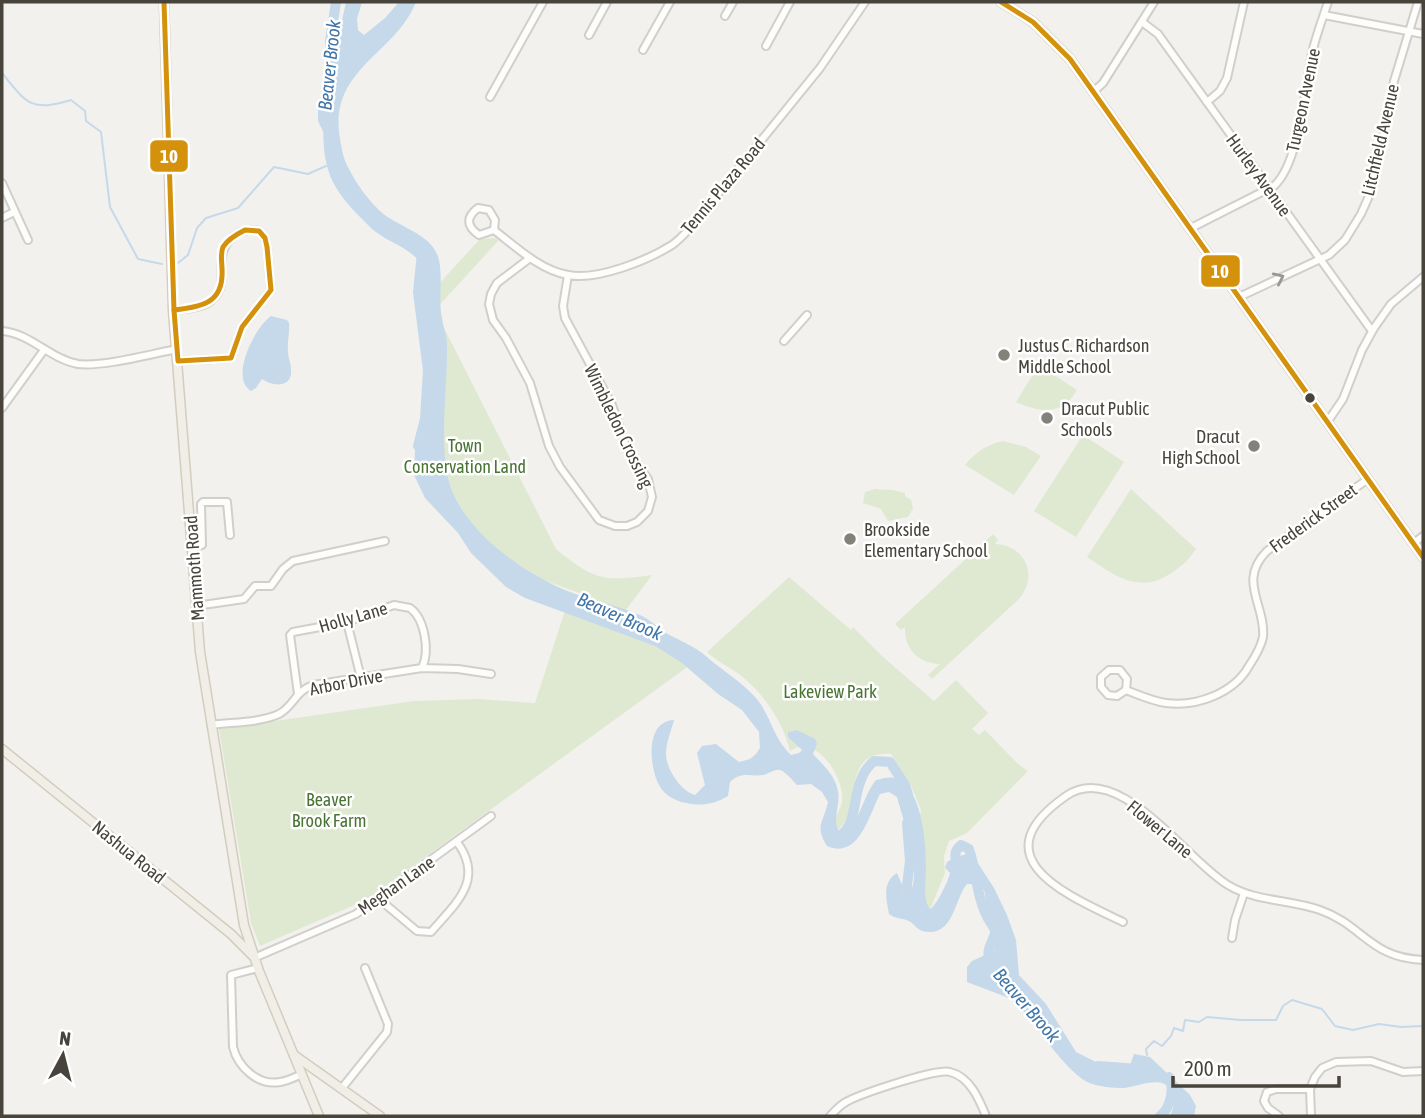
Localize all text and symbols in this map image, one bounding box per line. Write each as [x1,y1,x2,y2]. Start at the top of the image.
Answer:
water label: Beaver Brook [313,18,345,111]
street label: Turgeon Avenue [1282,46,1324,154]
street label: Litchfield Avenue [1357,82,1403,198]
street label: Hurley Avenue [1222,130,1296,220]
street label: Tennis Plaza Road [677,134,769,238]
line badge: 10 [149,139,189,173]
text: 10 [160,145,178,167]
line badge: 10 [1200,254,1241,288]
text: 10 [1211,260,1229,282]
one-way arrow [1272,272,1284,286]
place label: Justus C. Richardson Middle School [1018,335,1150,377]
marker: Justus C. Richardson Middle School [996,347,1012,363]
street label: Wimbledon Crossing [580,361,658,491]
unlabelled marker [1303,391,1317,405]
place label: Dracut Public Schools [1061,398,1149,440]
marker: Dracut Public Schools [1039,410,1055,426]
place label: Dracut High School [1162,426,1240,468]
park label: Town Conservation Land [404,435,526,477]
marker: Dracut High School [1246,438,1262,454]
street label: Frederick Street [1265,479,1361,557]
street label: Mammoth Road [180,515,208,621]
place label: Brookside Elementary School [864,519,988,561]
marker: Brookside Elementary School [842,531,858,547]
water label: Beaver Brook [574,587,667,645]
street label: Holly Lane [316,597,390,637]
street label: Arbor Drive [308,665,384,699]
park label: Lakeview Park [783,681,877,702]
park label: Beaver Brook Farm [292,789,366,831]
street label: Flower Lane [1123,796,1197,862]
street label: Nashua Road [88,816,170,888]
street label: Meghan Lane [354,851,438,919]
water label: Beaver Brook [989,964,1066,1047]
north arrow [28,1020,98,1090]
text: N [58,1027,72,1050]
scale bar [1173,1044,1339,1088]
text: 200 m [1184,1056,1232,1080]

